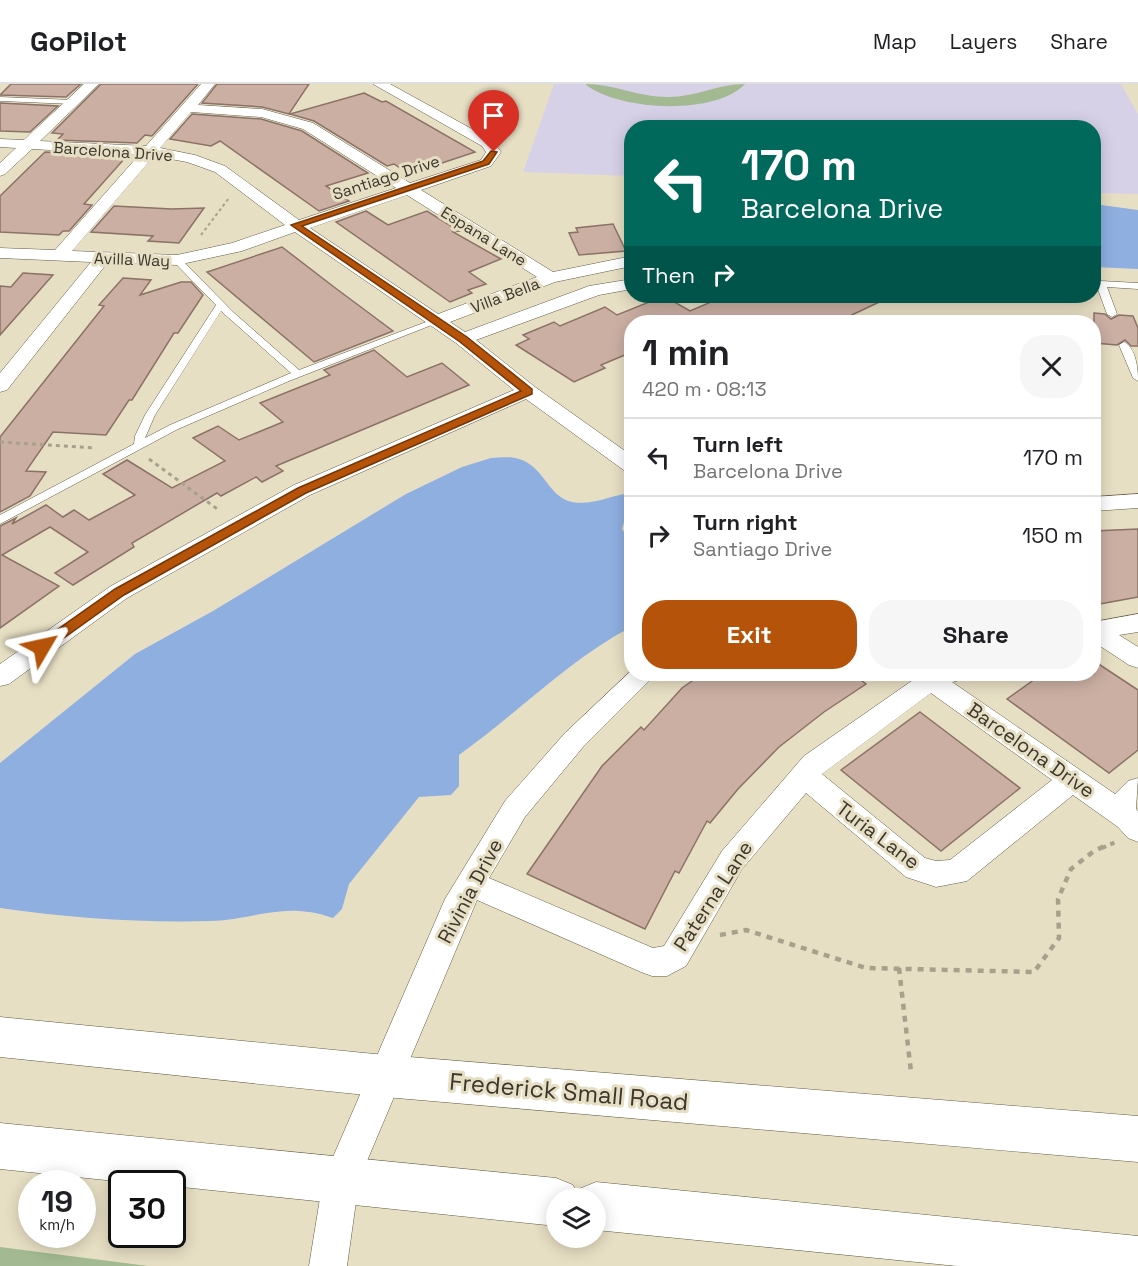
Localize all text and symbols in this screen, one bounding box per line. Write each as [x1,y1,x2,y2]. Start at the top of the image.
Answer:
text: GoPilot [30,23,127,59]
text: Map [873,28,917,55]
text: Layers [950,28,1017,55]
text: Share [1050,28,1108,55]
pin [468,90,519,152]
icon: arrive [477,99,510,132]
street label: Barcelona Drive [52,137,173,166]
text: 170 m [741,139,857,192]
icon: left [642,144,720,222]
street label: Santiago Drive [330,150,442,205]
text: Barcelona Drive [741,191,943,226]
street label: Espana Lane [437,202,531,271]
street label: Avilla Way [94,248,170,271]
icon: right [707,258,740,291]
text: Then [642,261,695,289]
street label: Villa Bella [468,273,543,318]
text: 1 min [642,330,730,376]
button: close [1020,335,1083,398]
text: 420 m · 08:13 [642,376,767,402]
text: Turn left [693,430,783,458]
icon: left [642,441,675,474]
text: 170 m [1023,443,1083,471]
text: Barcelona Drive [693,458,843,484]
text: Turn right [693,508,798,536]
icon: right [642,519,675,552]
text: 150 m [1022,521,1083,549]
text: Santiago Drive [693,536,832,562]
button: Exit [642,600,857,669]
button: Share [869,600,1083,669]
position arrow [10,615,74,679]
street label: Barcelona Drive [962,696,1100,804]
street label: Turia Lane [831,795,925,875]
street label: Rivinia Drive [432,834,508,948]
street label: Paterna Lane [668,836,758,956]
street label: Frederick Small Road [448,1066,690,1117]
speed limit sign: 30 [108,1170,186,1248]
text: 19 [41,1182,73,1221]
map controls [546,1188,606,1248]
button: layers [546,1188,606,1248]
text: km/h [39,1215,75,1234]

